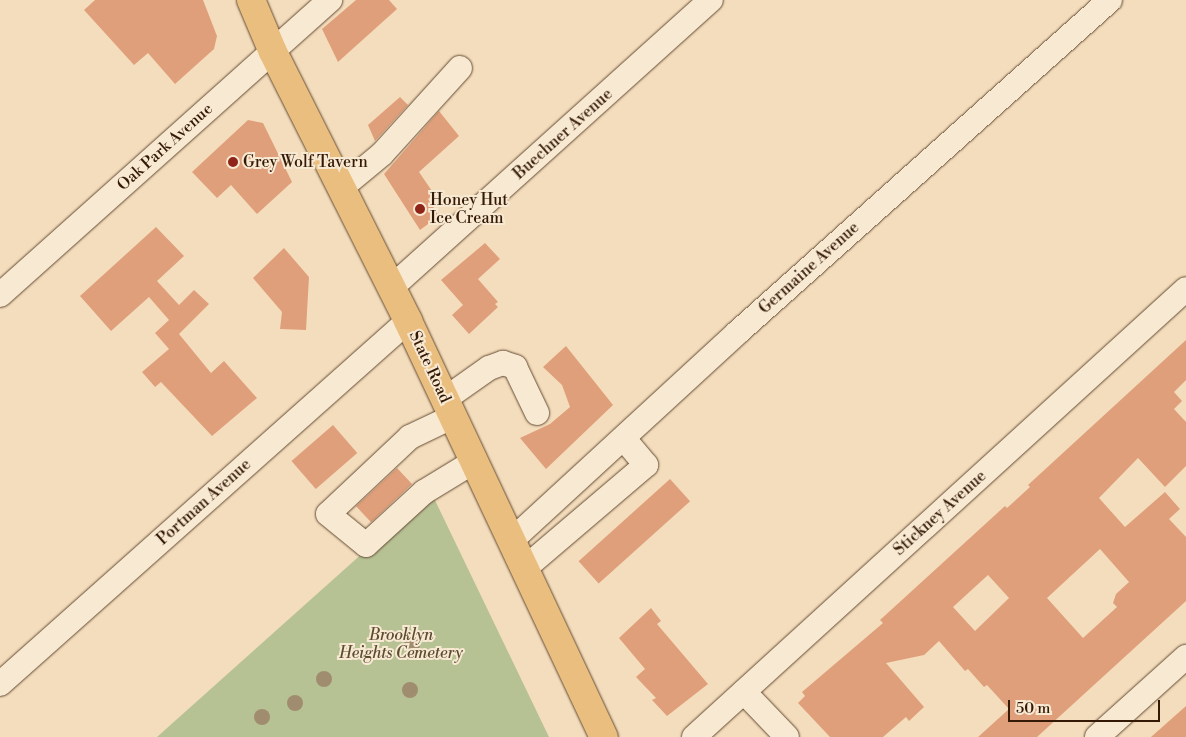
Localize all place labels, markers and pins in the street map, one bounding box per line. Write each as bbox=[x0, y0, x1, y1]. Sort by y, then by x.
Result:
place label: Grey Wolf Tavern bbox=[243, 152, 368, 172]
marker: Grey Wolf Tavern bbox=[227, 156, 239, 168]
place label: Honey Hut Ice Cream bbox=[430, 190, 508, 228]
marker: Honey Hut Ice Cream bbox=[414, 203, 426, 215]

